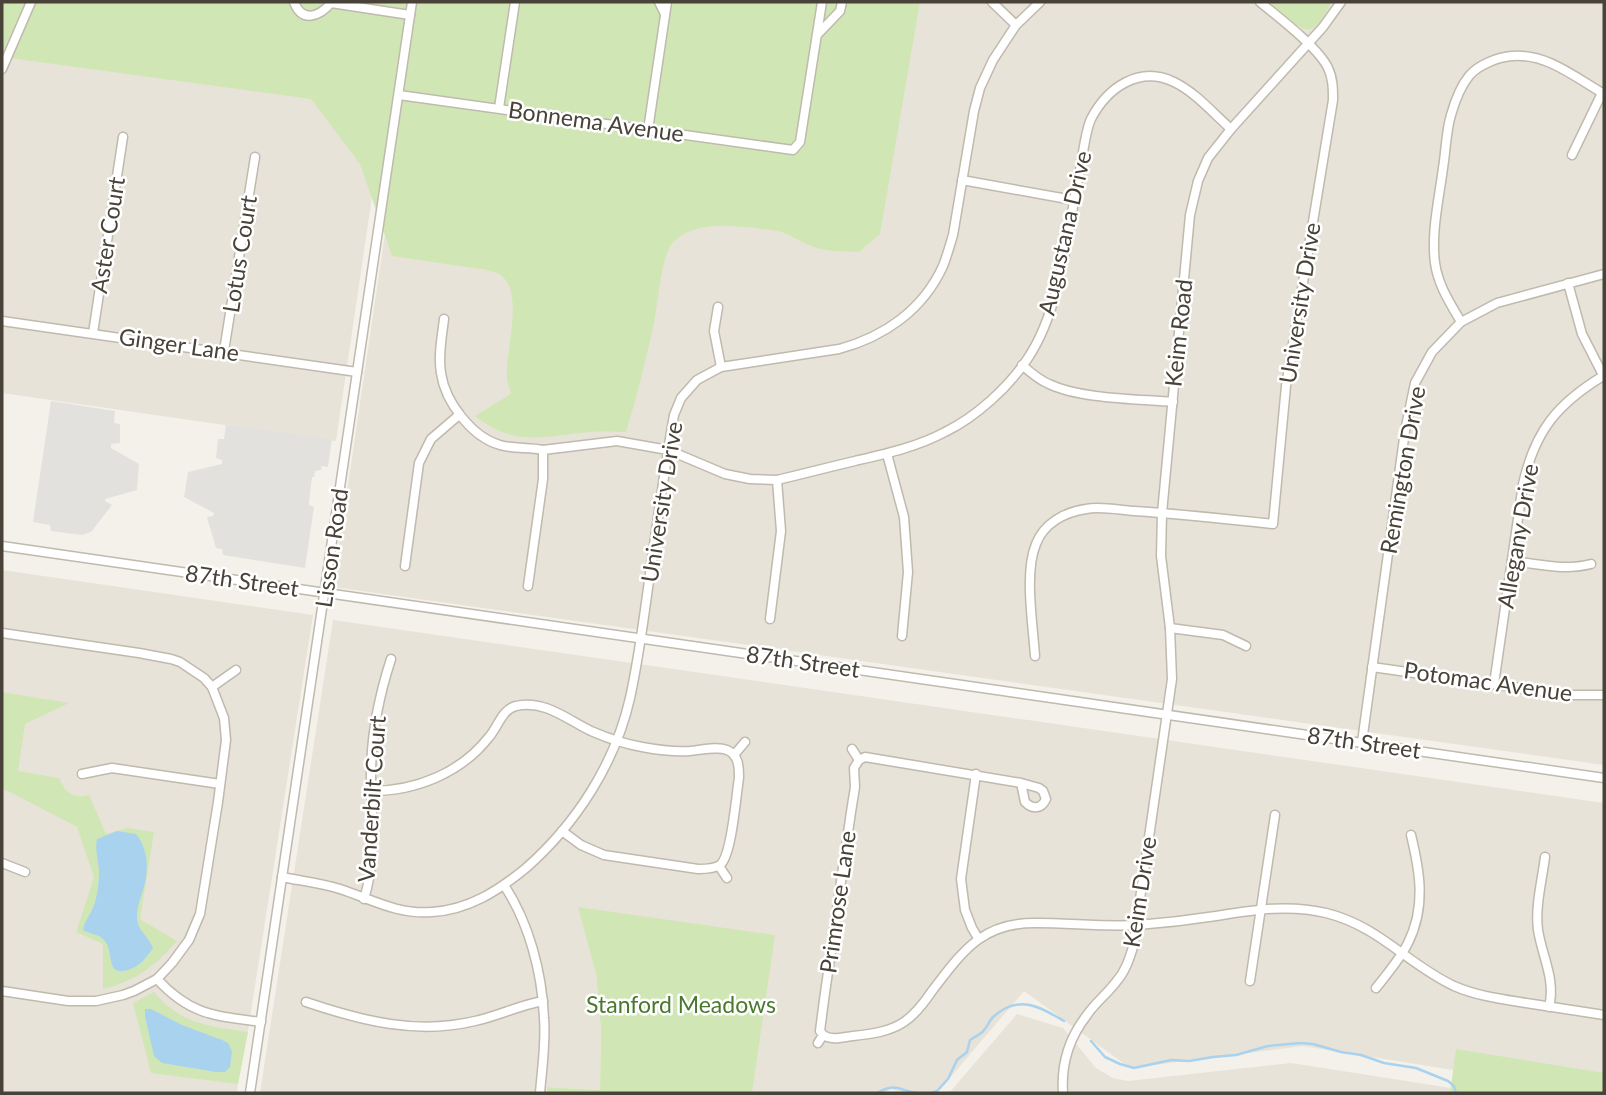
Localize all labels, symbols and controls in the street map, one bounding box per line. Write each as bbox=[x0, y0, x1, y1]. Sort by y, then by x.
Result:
street label: Bonnema Avenue bbox=[506, 95, 686, 147]
street label: Augustana Drive bbox=[1032, 148, 1097, 318]
street label: Aster Court bbox=[84, 174, 130, 295]
street label: Lotus Court bbox=[216, 192, 262, 314]
street label: University Drive bbox=[1272, 220, 1326, 385]
street label: Keim Road bbox=[1158, 278, 1198, 388]
street label: Ginger Lane bbox=[117, 322, 241, 366]
street label: Remington Drive bbox=[1373, 384, 1431, 556]
street label: University Drive bbox=[634, 419, 688, 584]
street label: Allegany Drive bbox=[1491, 461, 1544, 610]
street label: Lisson Road bbox=[309, 486, 353, 609]
street label: 87th Street bbox=[184, 558, 301, 602]
street label: 87th Street bbox=[745, 639, 862, 683]
street label: Potomac Avenue bbox=[1402, 655, 1574, 707]
street label: Vanderbilt Court bbox=[351, 714, 391, 883]
street label: 87th Street bbox=[1306, 720, 1423, 764]
street label: Primrose Lane bbox=[813, 829, 861, 975]
street label: Keim Drive bbox=[1116, 835, 1162, 949]
park label: Stanford Meadows bbox=[586, 990, 776, 1018]

